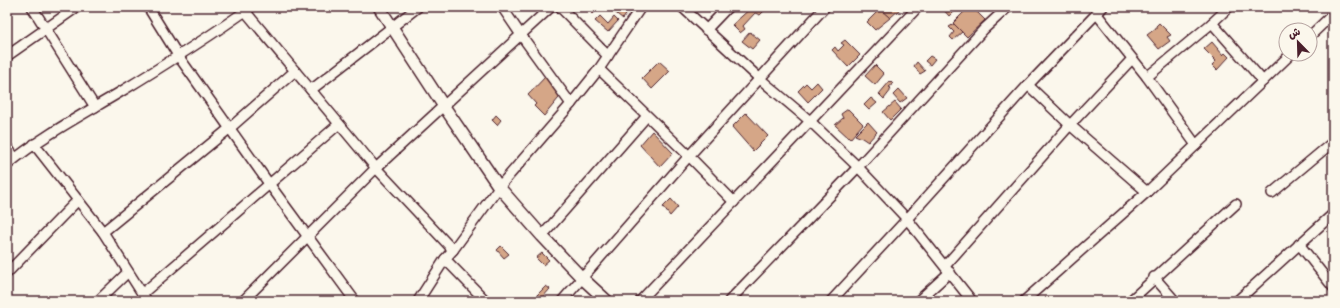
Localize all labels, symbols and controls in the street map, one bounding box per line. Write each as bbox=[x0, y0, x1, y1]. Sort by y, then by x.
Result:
north arrow bbox=[1278, 22, 1318, 62]
text: ش bbox=[1286, 25, 1302, 42]

